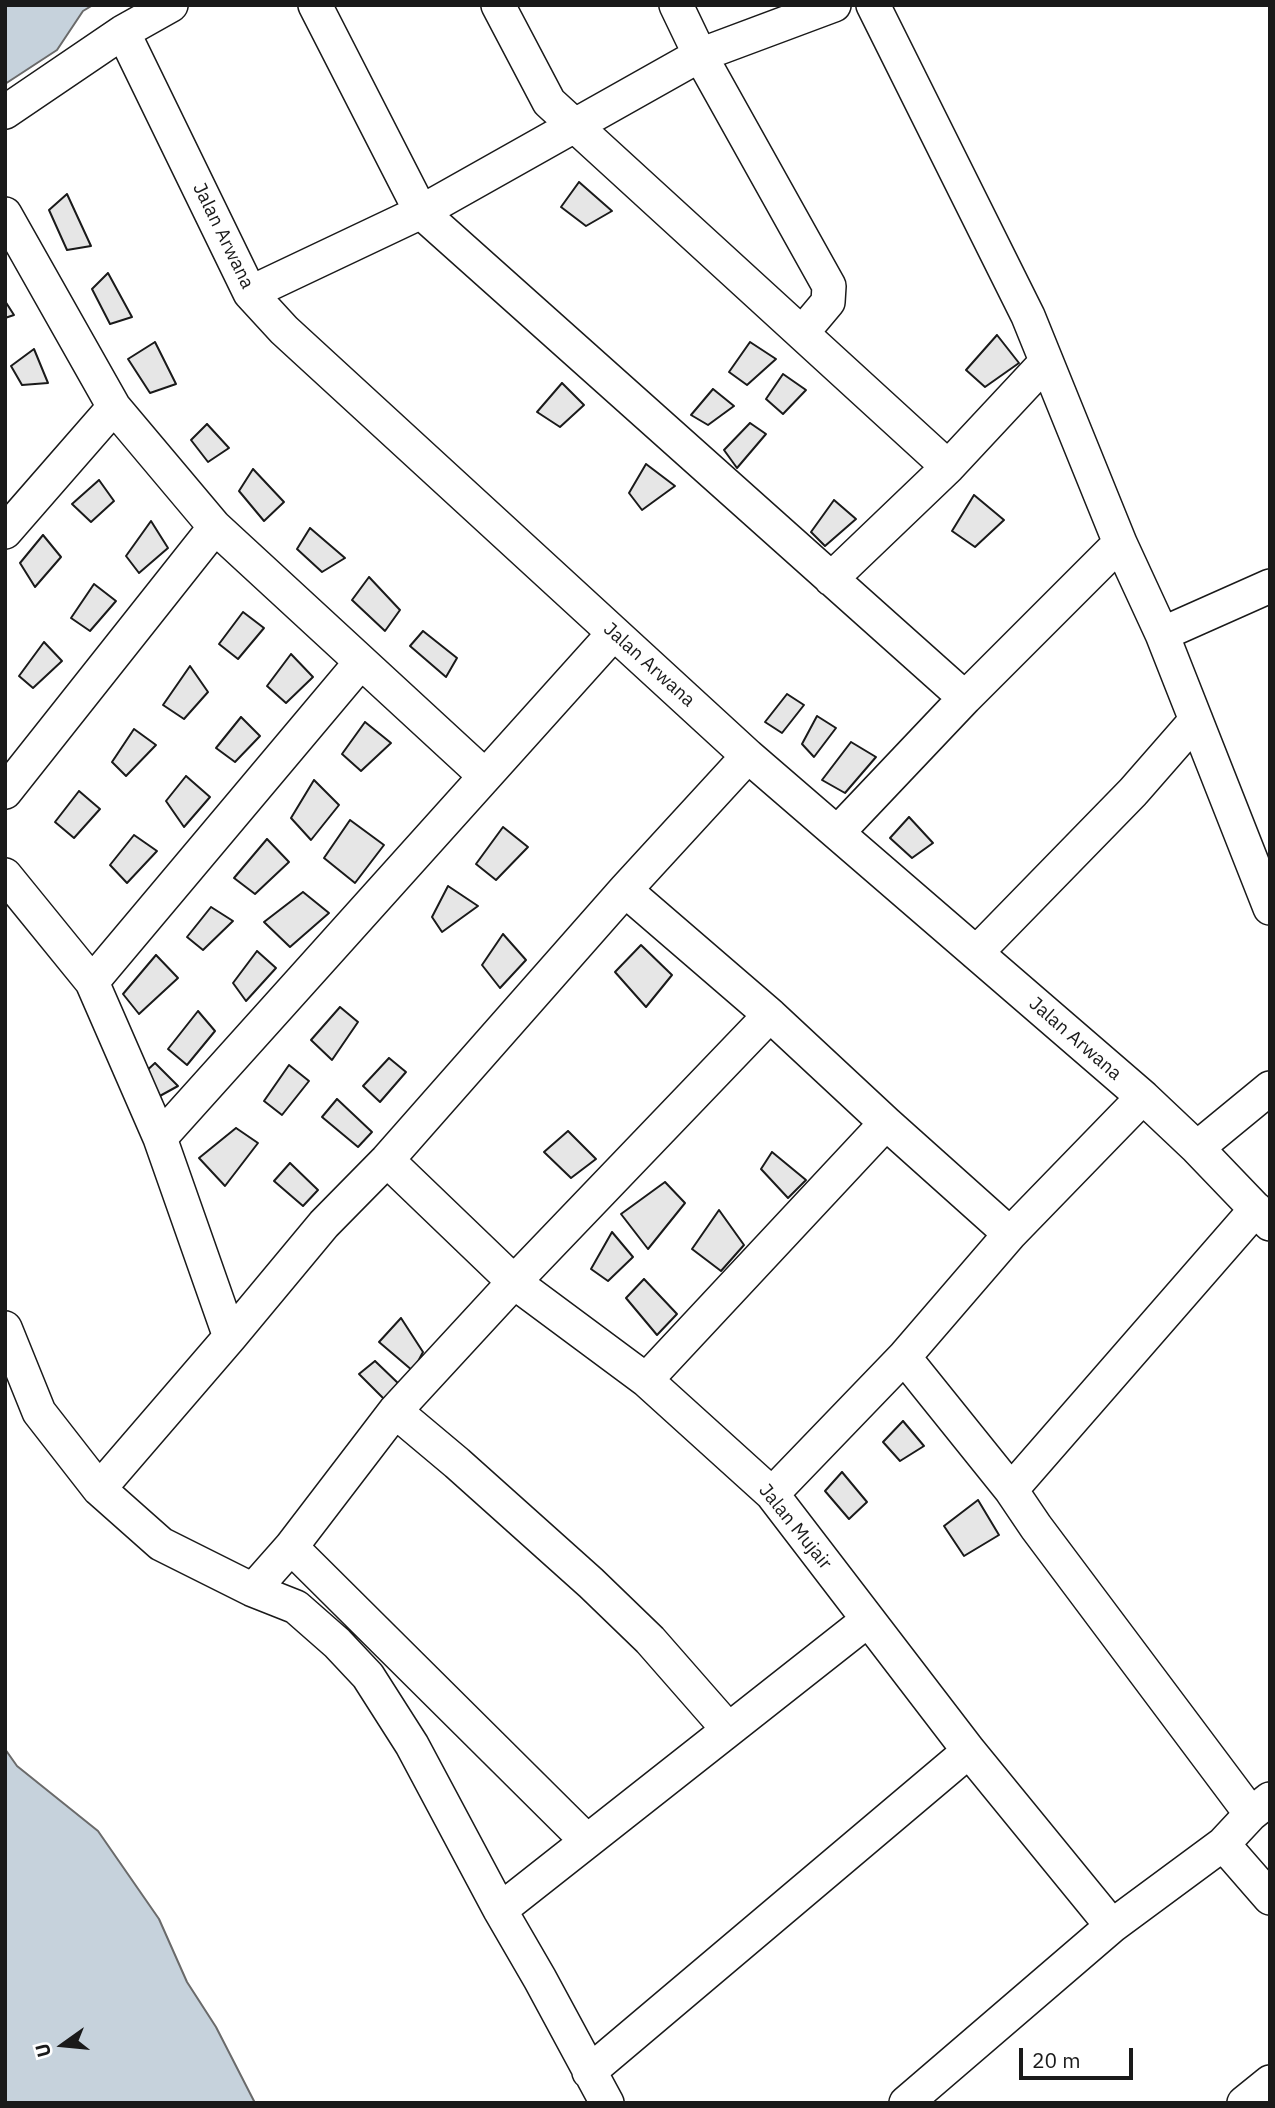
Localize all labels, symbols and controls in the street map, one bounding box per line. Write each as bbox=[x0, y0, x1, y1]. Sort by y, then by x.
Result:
street label: Jalan Arwana bbox=[188, 179, 258, 293]
street label: Jalan Arwana bbox=[599, 618, 699, 712]
street label: Jalan Arwana bbox=[1024, 993, 1126, 1085]
street label: Jalan Mujair bbox=[754, 1480, 836, 1574]
north arrow bbox=[28, 2010, 98, 2080]
scale bar bbox=[1023, 2035, 1137, 2078]
text: U bbox=[29, 2041, 56, 2060]
text: 20 m bbox=[1032, 2046, 1081, 2074]

